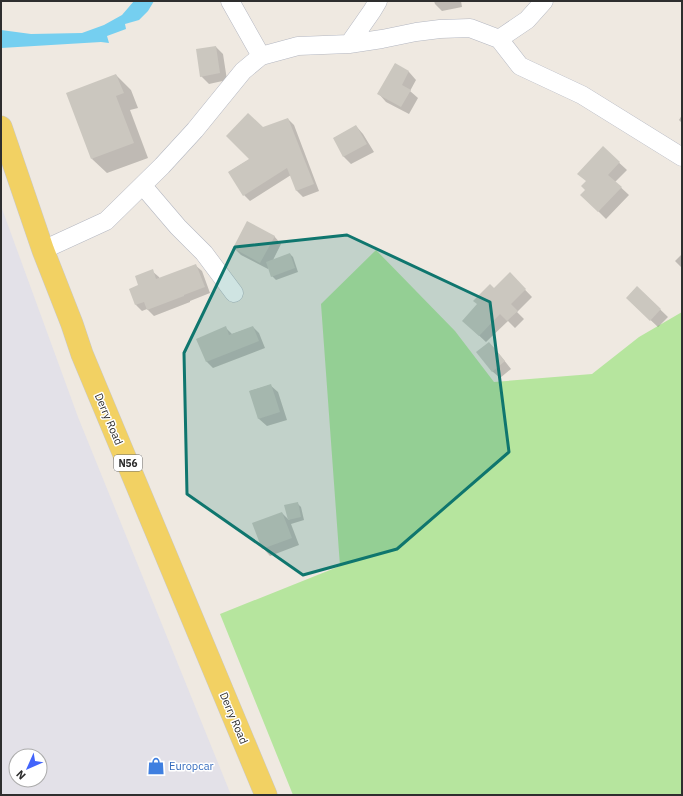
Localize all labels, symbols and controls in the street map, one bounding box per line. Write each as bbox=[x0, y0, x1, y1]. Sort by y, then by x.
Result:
street label: Derry Road bbox=[92, 391, 126, 447]
road number: N56 bbox=[114, 455, 142, 471]
street label: Derry Road bbox=[217, 690, 251, 746]
north arrow bbox=[8, 748, 48, 788]
shop icon: Europcar bbox=[146, 756, 166, 776]
place label: Europcar bbox=[169, 759, 214, 773]
text: N bbox=[13, 767, 29, 783]

